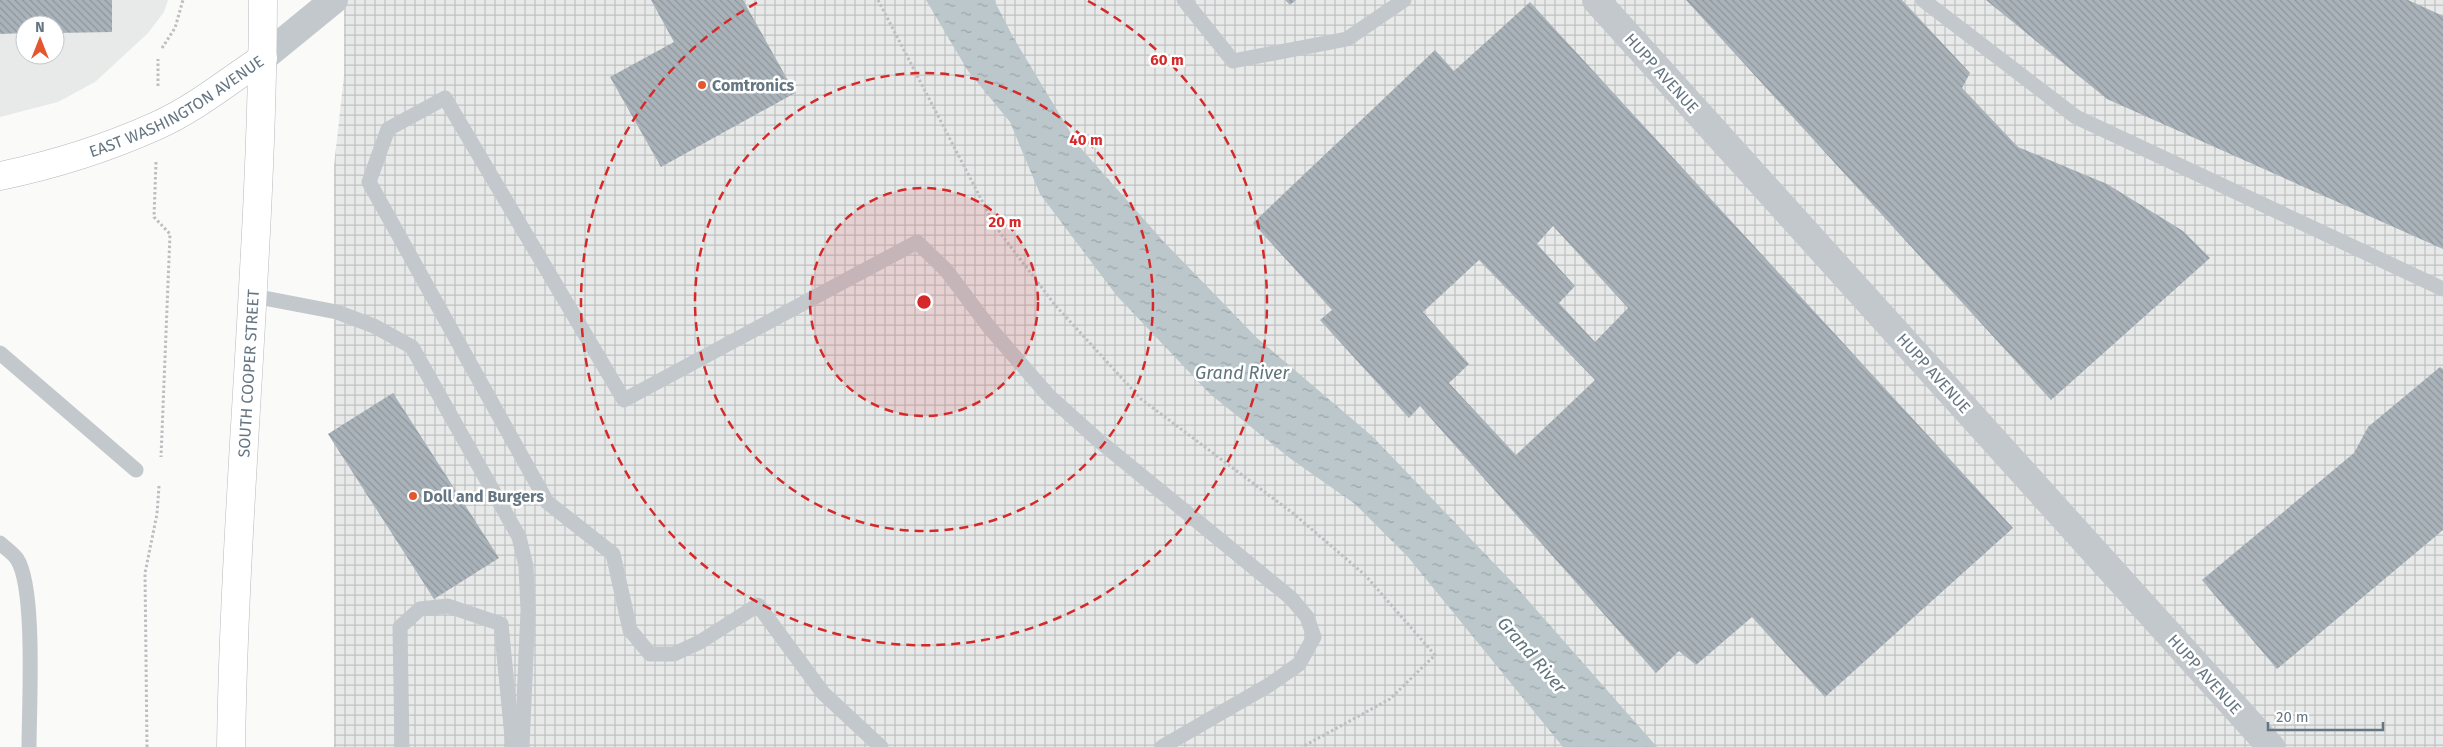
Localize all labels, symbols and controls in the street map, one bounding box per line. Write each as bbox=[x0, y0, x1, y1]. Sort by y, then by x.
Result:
north arrow bbox=[15, 15, 65, 65]
text: N bbox=[35, 19, 45, 36]
street label: HUPP AVENUE bbox=[1621, 30, 1702, 117]
text: 60 m bbox=[1150, 51, 1184, 69]
street label: EAST WASHINGTON AVENUE bbox=[87, 52, 267, 161]
place label: Comtronics bbox=[712, 76, 795, 95]
marker: Comtronics bbox=[696, 79, 708, 91]
text: 40 m bbox=[1069, 131, 1103, 149]
text: 20 m bbox=[989, 213, 1021, 231]
street label: SOUTH COOPER STREET bbox=[234, 288, 263, 458]
centre of rings bbox=[915, 293, 933, 311]
street label: HUPP AVENUE bbox=[1893, 330, 1974, 417]
water label: Grand River bbox=[1195, 362, 1290, 384]
place label: Doll and Burgers bbox=[423, 487, 544, 506]
marker: Doll and Burgers bbox=[407, 490, 419, 502]
water label: Grand River bbox=[1493, 612, 1572, 699]
street label: HUPP AVENUE bbox=[2164, 631, 2245, 718]
scale bar bbox=[2268, 700, 2383, 732]
text: 20 m bbox=[2276, 708, 2309, 726]

